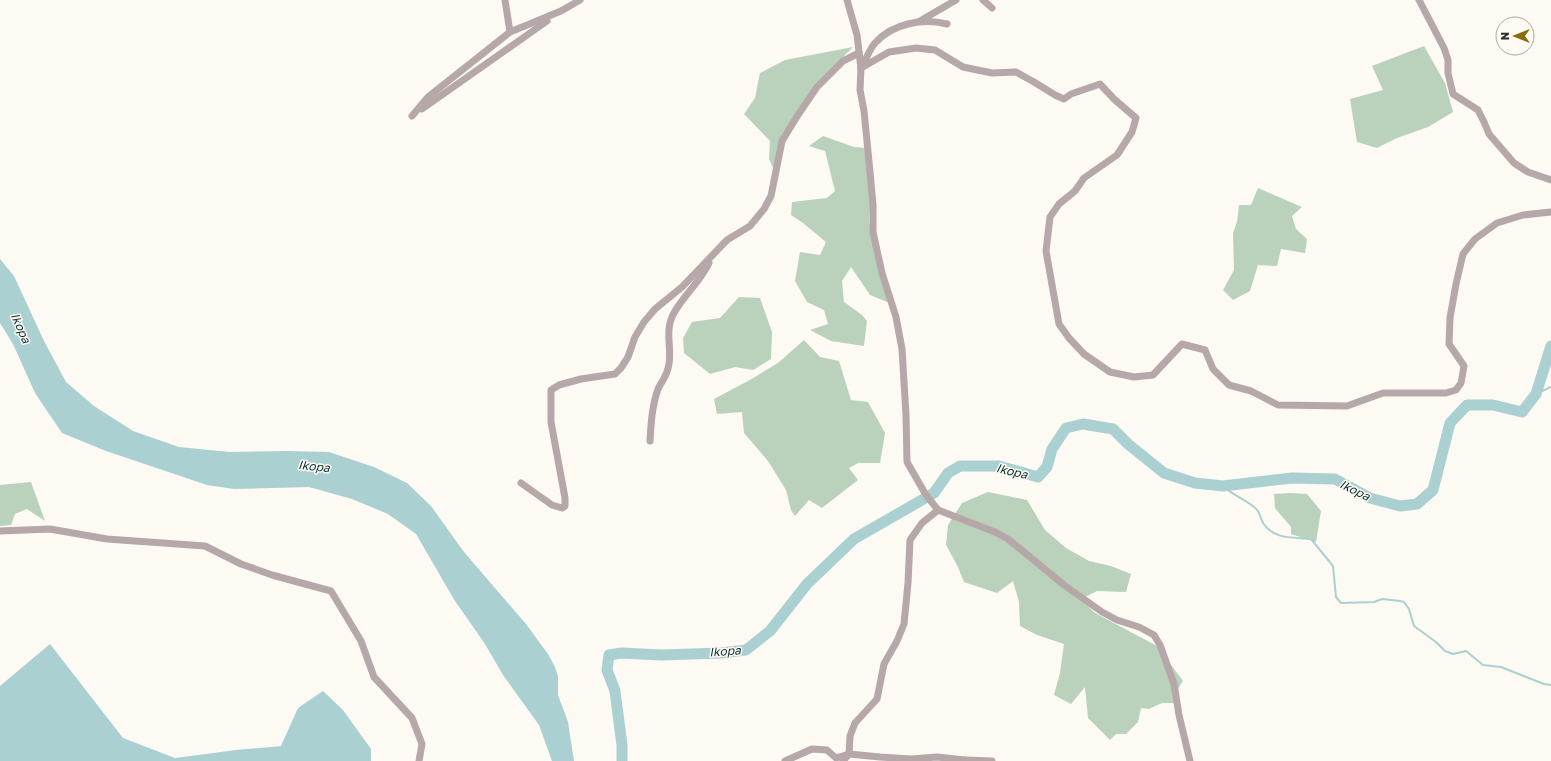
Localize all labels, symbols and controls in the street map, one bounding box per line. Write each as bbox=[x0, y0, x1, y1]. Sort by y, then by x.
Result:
north arrow bbox=[1495, 16, 1535, 56]
text: N bbox=[1498, 32, 1511, 40]
water label: Ikopa bbox=[8, 310, 35, 347]
water label: Ikopa bbox=[297, 457, 332, 475]
water label: Ikopa bbox=[995, 460, 1030, 482]
water label: Ikopa bbox=[1337, 476, 1374, 504]
water label: Ikopa bbox=[709, 642, 743, 660]

